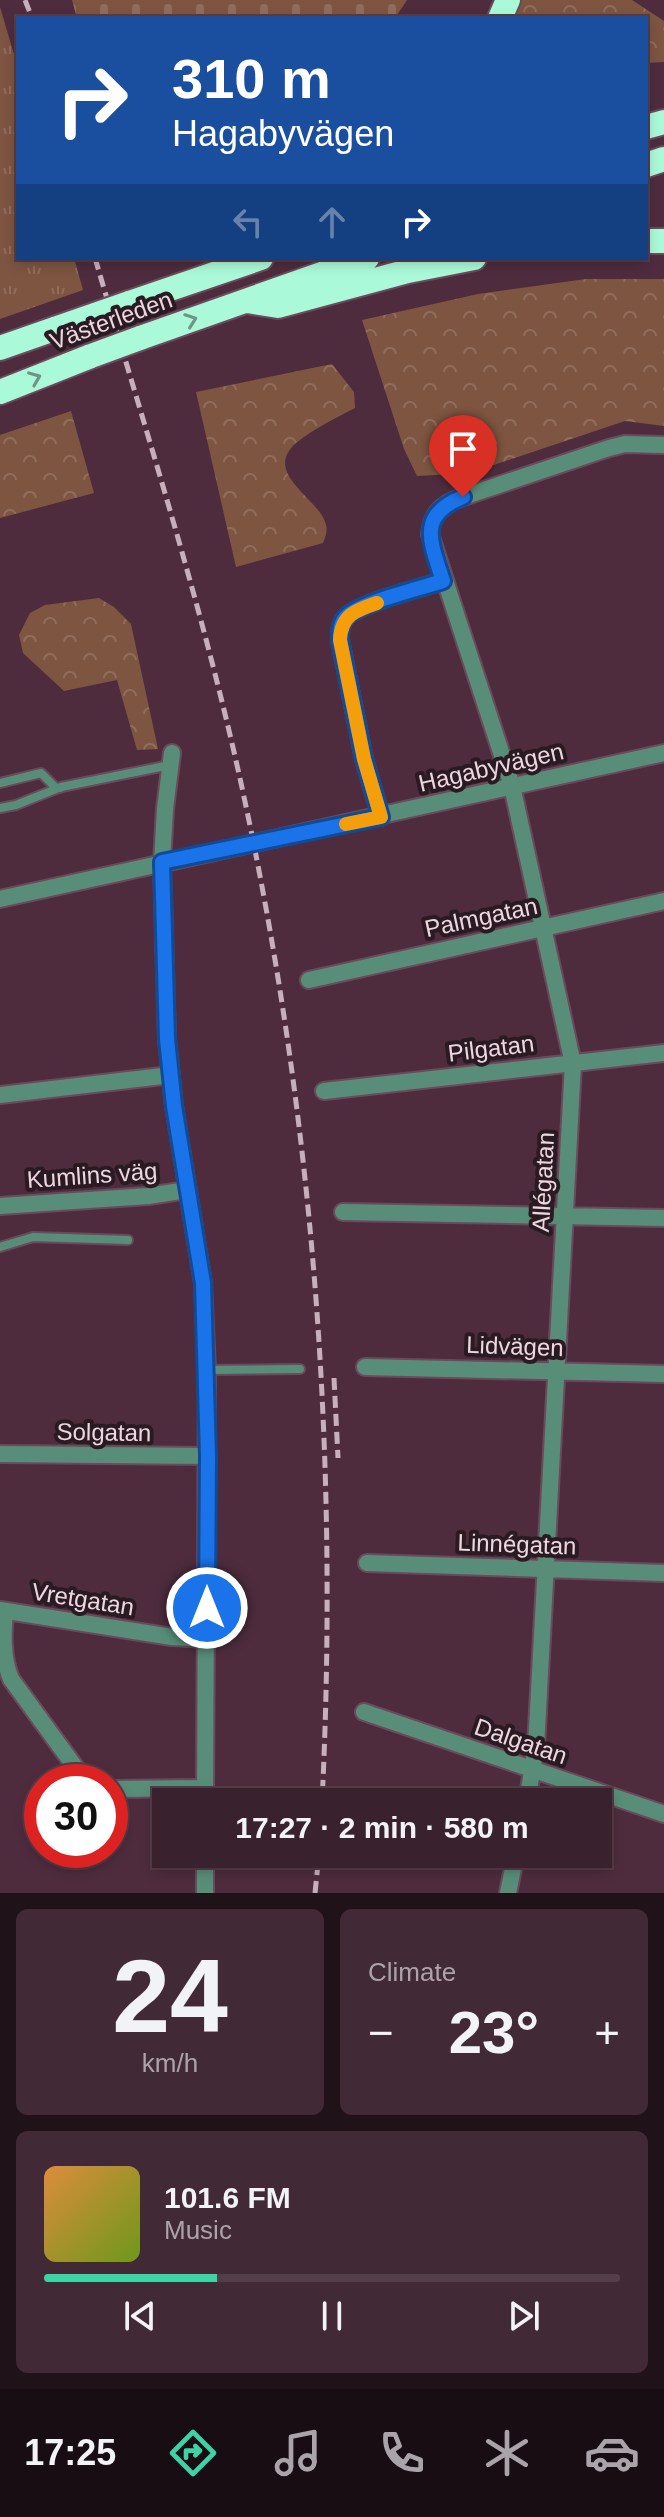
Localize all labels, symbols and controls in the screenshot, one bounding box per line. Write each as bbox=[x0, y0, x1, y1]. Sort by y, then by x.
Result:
text: 310 m bbox=[172, 47, 331, 110]
icon: right bbox=[40, 48, 144, 152]
text: Hagabyvägen bbox=[172, 113, 394, 154]
icon: left bbox=[226, 200, 270, 244]
icon: ahead bbox=[310, 200, 354, 244]
icon: right bbox=[394, 200, 438, 244]
street label: Västerleden bbox=[46, 285, 176, 355]
one-way arrow bbox=[183, 313, 197, 329]
one-way arrow bbox=[27, 372, 41, 388]
pin bbox=[429, 415, 497, 497]
icon: arrive bbox=[441, 427, 485, 471]
street label: Hagabyvägen bbox=[416, 737, 566, 797]
street label: Palmgatan bbox=[422, 892, 540, 942]
street label: Pilgatan bbox=[446, 1029, 536, 1067]
street label: Allégatan bbox=[527, 1131, 559, 1233]
street label: Kumlins väg bbox=[26, 1157, 158, 1193]
street label: Lidvägen bbox=[466, 1331, 564, 1361]
street label: Solgatan bbox=[56, 1418, 152, 1446]
street label: Linnégatan bbox=[457, 1528, 577, 1560]
position arrow bbox=[165, 1566, 249, 1650]
street label: Vretgatan bbox=[30, 1578, 136, 1620]
street label: Dalgatan bbox=[471, 1713, 571, 1769]
speed limit sign: 30 bbox=[24, 1764, 128, 1868]
text: 17:27 · 2 min · 580 m bbox=[235, 1811, 529, 1844]
text: 24 bbox=[112, 1938, 228, 2054]
text: Climate bbox=[368, 1957, 456, 1987]
text: 23° bbox=[449, 1999, 539, 2066]
text: − bbox=[368, 2008, 394, 2057]
text: + bbox=[594, 2008, 620, 2057]
text: km/h bbox=[142, 2048, 198, 2078]
text: 101.6 FM bbox=[164, 2181, 291, 2214]
text: Music bbox=[164, 2215, 232, 2245]
icon: previous bbox=[118, 2294, 162, 2338]
icon: pause bbox=[310, 2294, 354, 2338]
icon: next bbox=[502, 2294, 546, 2338]
icon: directions bbox=[165, 2425, 221, 2481]
icon: music bbox=[270, 2425, 326, 2481]
icon: phone bbox=[374, 2425, 430, 2481]
icon: climate bbox=[479, 2425, 535, 2481]
icon: car bbox=[584, 2425, 640, 2481]
text: 17:25 bbox=[24, 2432, 116, 2473]

